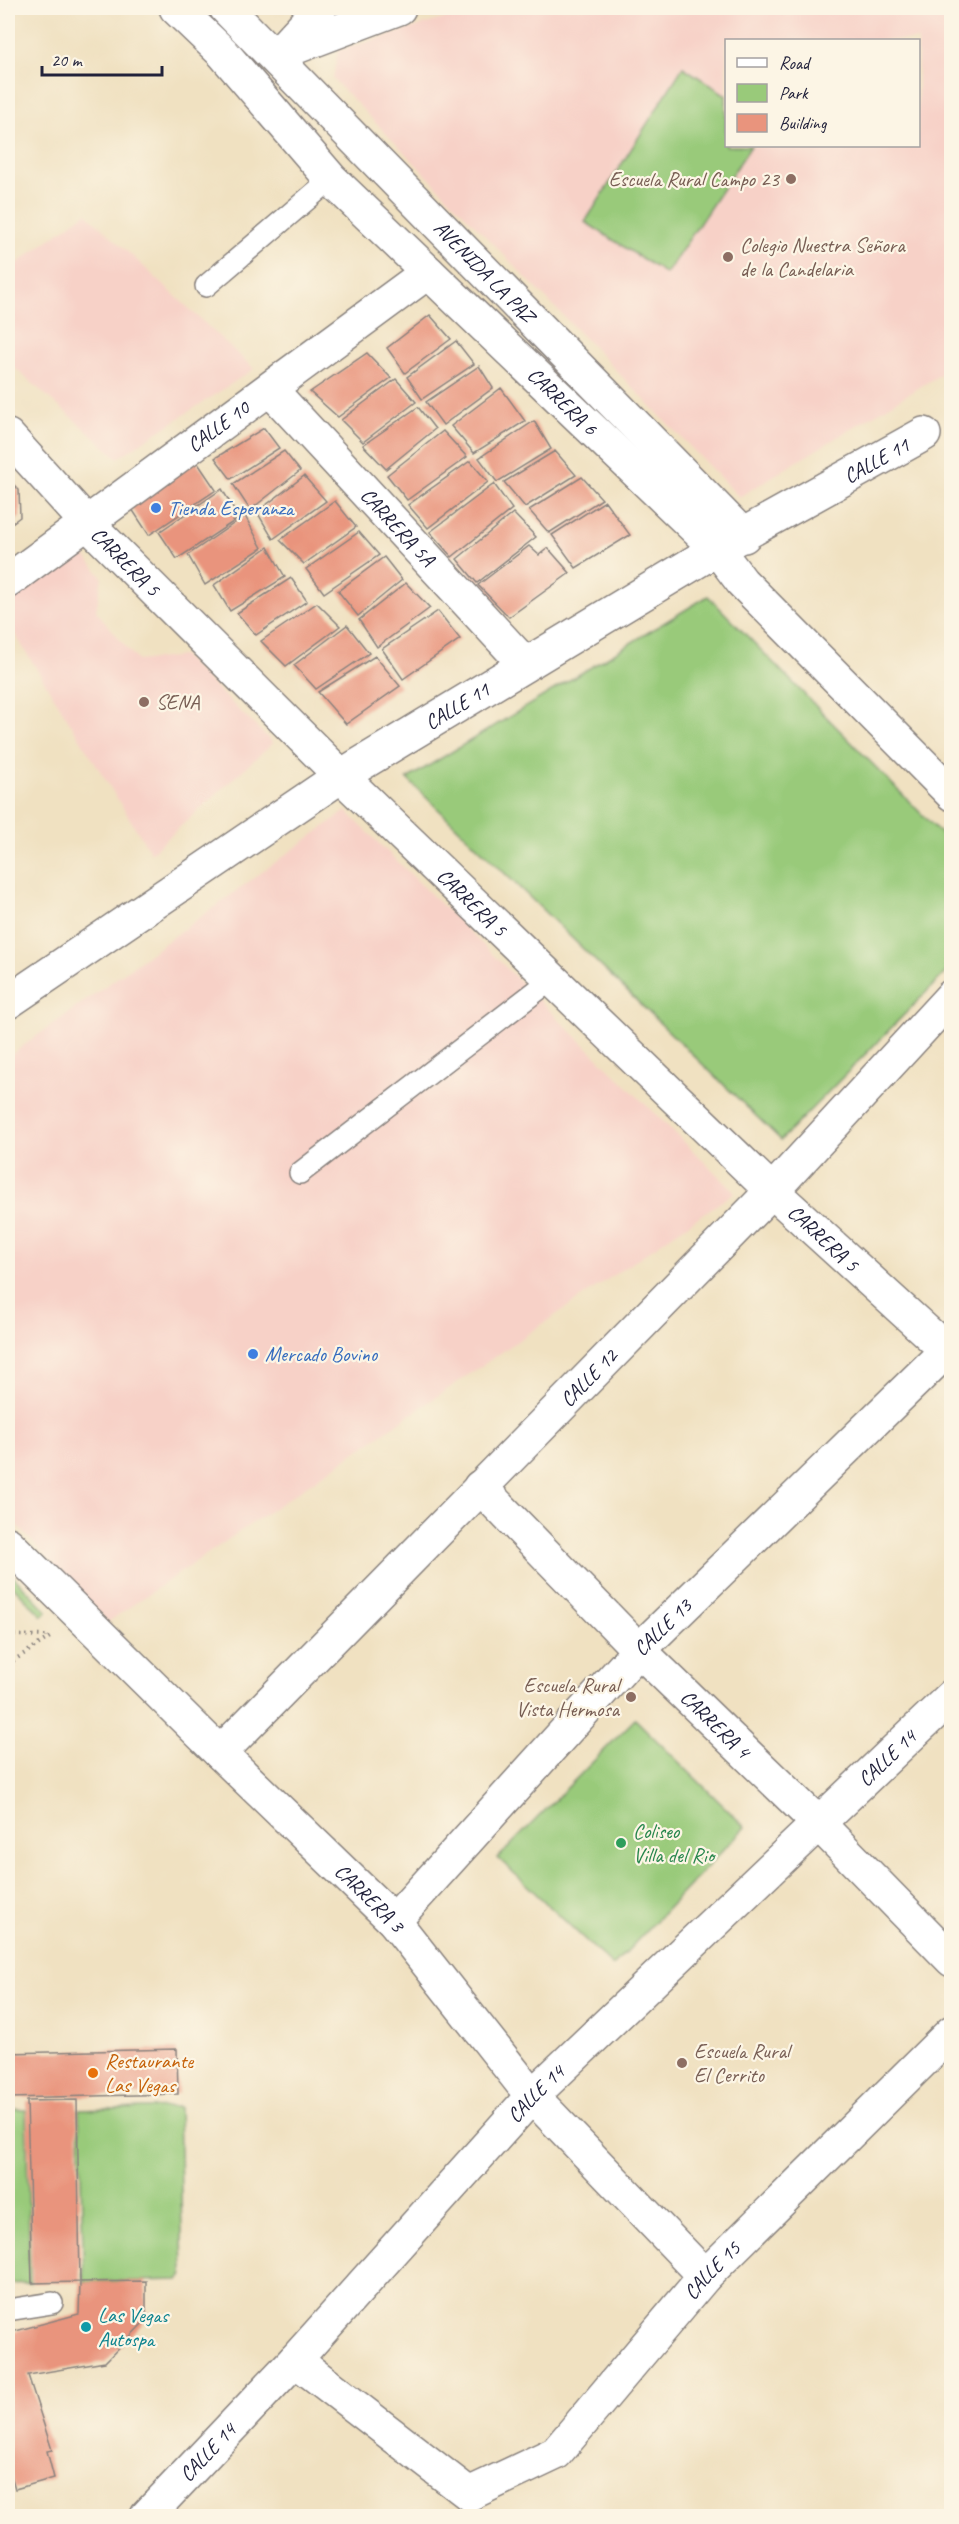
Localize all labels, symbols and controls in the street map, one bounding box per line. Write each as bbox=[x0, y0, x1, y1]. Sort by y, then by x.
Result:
scale bar bbox=[42, 39, 162, 77]
legend bbox=[725, 39, 920, 147]
text: 20 m bbox=[51, 49, 84, 71]
text: Road bbox=[779, 52, 812, 74]
text: Park bbox=[779, 82, 809, 104]
text: Building bbox=[779, 112, 828, 134]
place label: Escuela Rural Campo 23 bbox=[609, 166, 781, 192]
marker: Escuela Rural Campo 23 bbox=[784, 172, 798, 186]
street label: AVENIDA LA PAZ bbox=[428, 215, 543, 330]
place label: Colegio Nuestra Señora de la Candelaria bbox=[740, 232, 906, 282]
marker: Colegio Nuestra Señora de la Candelaria bbox=[721, 250, 735, 264]
street label: CARRERA 6 bbox=[522, 361, 604, 441]
street label: CALLE 10 bbox=[182, 394, 256, 458]
street label: CALLE 11 bbox=[839, 431, 915, 489]
street label: CARRERA 5A bbox=[355, 482, 442, 573]
place label: Tienda Esperanza bbox=[168, 495, 296, 521]
marker: Tienda Esperanza bbox=[149, 501, 163, 515]
street label: CARRERA 5 bbox=[85, 521, 167, 603]
street label: CALLE 11 bbox=[420, 676, 495, 735]
place label: SENA bbox=[156, 689, 200, 715]
marker: SENA bbox=[137, 695, 151, 709]
street label: CARRERA 5 bbox=[432, 863, 514, 943]
street label: CARRERA 5 bbox=[782, 1199, 866, 1278]
place label: Mercado Bovino bbox=[265, 1341, 379, 1367]
street label: CALLE 12 bbox=[554, 1342, 624, 1412]
marker: Mercado Bovino bbox=[246, 1347, 260, 1361]
street label: CALLE 13 bbox=[628, 1592, 698, 1661]
place label: Escuela Rural Vista Hermosa bbox=[516, 1672, 622, 1722]
street label: CARRERA 4 bbox=[675, 1684, 758, 1765]
marker: Escuela Rural Vista Hermosa bbox=[624, 1690, 638, 1704]
street label: CALLE 14 bbox=[852, 1722, 923, 1792]
place label: Coliseo Villa del Rio bbox=[633, 1818, 717, 1868]
marker: Coliseo Villa del Rio bbox=[614, 1836, 628, 1850]
street label: CARRERA 3 bbox=[329, 1858, 411, 1938]
place label: Escuela Rural El Cerrito bbox=[694, 2038, 793, 2088]
place label: Restaurante Las Vegas bbox=[105, 2048, 194, 2098]
marker: Escuela Rural El Cerrito bbox=[675, 2056, 689, 2070]
street label: CALLE 14 bbox=[501, 2057, 572, 2128]
marker: Restaurante Las Vegas bbox=[86, 2066, 100, 2080]
street label: CALLE 15 bbox=[678, 2235, 747, 2305]
place label: Las Vegas Autospa bbox=[98, 2302, 170, 2352]
marker: Las Vegas Autospa bbox=[79, 2320, 93, 2334]
street label: CALLE 14 bbox=[174, 2416, 243, 2487]

